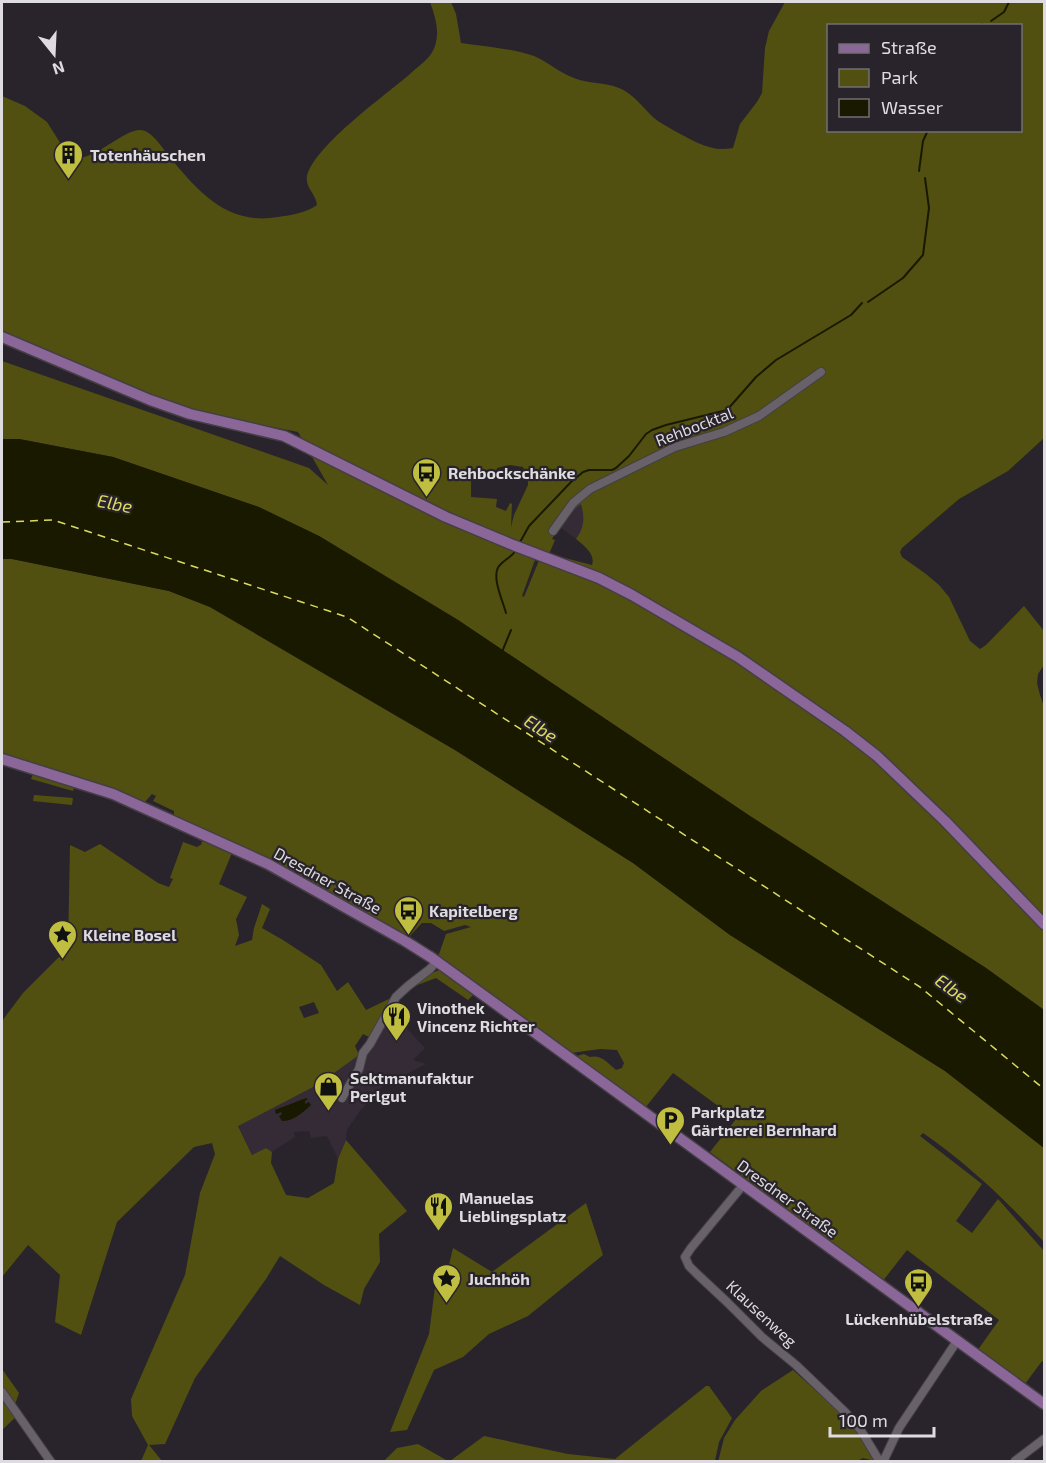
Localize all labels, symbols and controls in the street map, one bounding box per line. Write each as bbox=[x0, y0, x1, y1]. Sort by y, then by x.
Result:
north arrow bbox=[24, 24, 84, 84]
legend bbox=[827, 24, 1022, 132]
text: Straße bbox=[881, 36, 937, 58]
text: N bbox=[50, 58, 67, 80]
text: Park bbox=[881, 66, 918, 88]
text: Wasser bbox=[881, 96, 943, 118]
building icon: Totenhäuschen bbox=[53, 138, 85, 180]
place label: Totenhäuschen bbox=[90, 145, 206, 164]
street label: Rehbocktal bbox=[653, 402, 736, 449]
bus stop icon: Rehbockschänke bbox=[411, 456, 443, 498]
place label: Rehbockschänke bbox=[448, 463, 576, 482]
water label: Elbe bbox=[96, 489, 135, 517]
water label: Elbe bbox=[520, 709, 562, 747]
street label: Dresdner Straße bbox=[271, 843, 385, 917]
bus stop icon: Kapitelberg bbox=[392, 894, 424, 936]
place label: Kapitelberg bbox=[429, 901, 518, 920]
place icon: Kleine Bosel bbox=[46, 918, 78, 960]
place label: Kleine Bosel bbox=[83, 925, 177, 944]
water label: Elbe bbox=[931, 969, 973, 1007]
place label: Vinothek Vincenz Richter bbox=[417, 998, 535, 1035]
restaurant icon: Vinothek Vincenz Richter bbox=[380, 1000, 412, 1042]
place label: Sektmanufaktur Perlgut bbox=[350, 1068, 474, 1105]
shop icon: Sektmanufaktur Perlgut bbox=[313, 1070, 345, 1112]
place label: Parkplatz Gärtnerei Bernhard bbox=[691, 1102, 837, 1139]
parking icon: Parkplatz Gärtnerei Bernhard bbox=[654, 1104, 686, 1146]
street label: Dresdner Straße bbox=[734, 1155, 842, 1241]
place label: Manuelas Lieblingsplatz bbox=[459, 1188, 567, 1225]
restaurant icon: Manuelas Lieblingsplatz bbox=[422, 1190, 454, 1232]
place icon: Juchhöh bbox=[431, 1262, 463, 1304]
bus stop icon: Lückenhübelstraße bbox=[903, 1266, 935, 1308]
place label: Juchhöh bbox=[468, 1269, 530, 1288]
street label: Klausenweg bbox=[723, 1276, 801, 1350]
place label: Lückenhübelstraße bbox=[845, 1309, 993, 1328]
scale bar bbox=[830, 1400, 934, 1438]
text: 100 m bbox=[839, 1409, 888, 1431]

